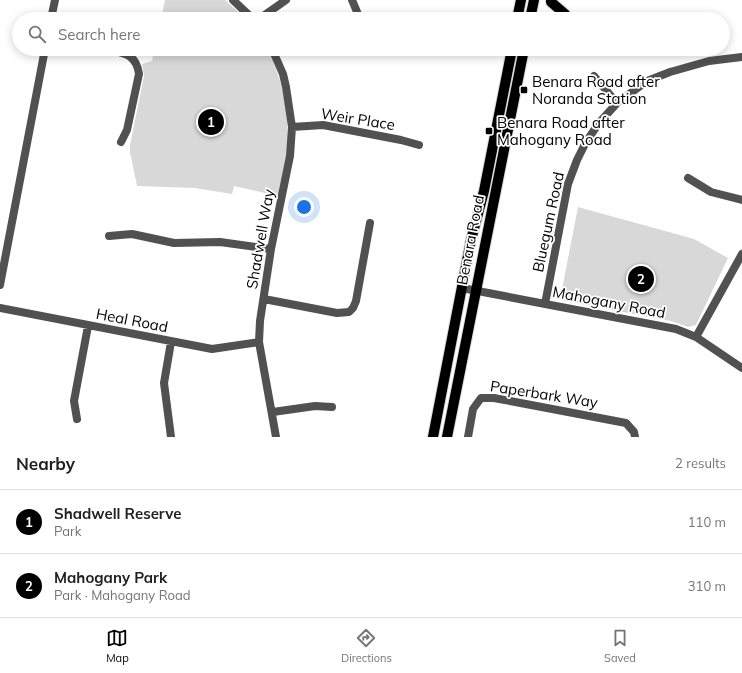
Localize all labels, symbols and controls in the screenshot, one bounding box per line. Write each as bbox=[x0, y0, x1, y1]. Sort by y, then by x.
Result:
search box bbox=[12, 12, 730, 56]
icon: search bbox=[26, 23, 48, 45]
text: Search here bbox=[58, 25, 140, 44]
place label: Benara Road after Noranda Station bbox=[532, 72, 660, 108]
marker: Benara Road after Noranda Station bbox=[519, 85, 529, 95]
street label: Weir Place bbox=[320, 104, 396, 134]
pin: 1 bbox=[198, 107, 224, 137]
place label: Benara Road after Mahogany Road bbox=[497, 113, 625, 149]
marker: Benara Road after Mahogany Road bbox=[484, 126, 494, 136]
street label: Bluegum Road bbox=[528, 170, 568, 274]
street label: Shadwell Way bbox=[242, 188, 278, 290]
street label: Benara Road bbox=[452, 193, 488, 287]
your location bbox=[294, 197, 314, 217]
pin: 2 bbox=[628, 264, 654, 294]
street label: Mahogany Road bbox=[551, 282, 667, 322]
street label: Heal Road bbox=[94, 304, 170, 336]
street label: Paperbark Way bbox=[489, 376, 599, 412]
text: Nearby bbox=[16, 453, 75, 474]
text: 2 results bbox=[675, 455, 726, 471]
text: Shadwell Reserve bbox=[54, 504, 181, 523]
text: 1 bbox=[25, 514, 33, 530]
text: 110 m bbox=[688, 514, 726, 530]
text: Park bbox=[54, 523, 81, 539]
text: Mahogany Park bbox=[54, 568, 167, 587]
text: 2 bbox=[25, 578, 33, 594]
text: 310 m bbox=[688, 578, 726, 594]
text: Park · Mahogany Road bbox=[54, 587, 191, 603]
tab: Map bbox=[106, 627, 129, 665]
tab: Directions bbox=[341, 627, 392, 665]
tab: Saved bbox=[604, 627, 636, 665]

